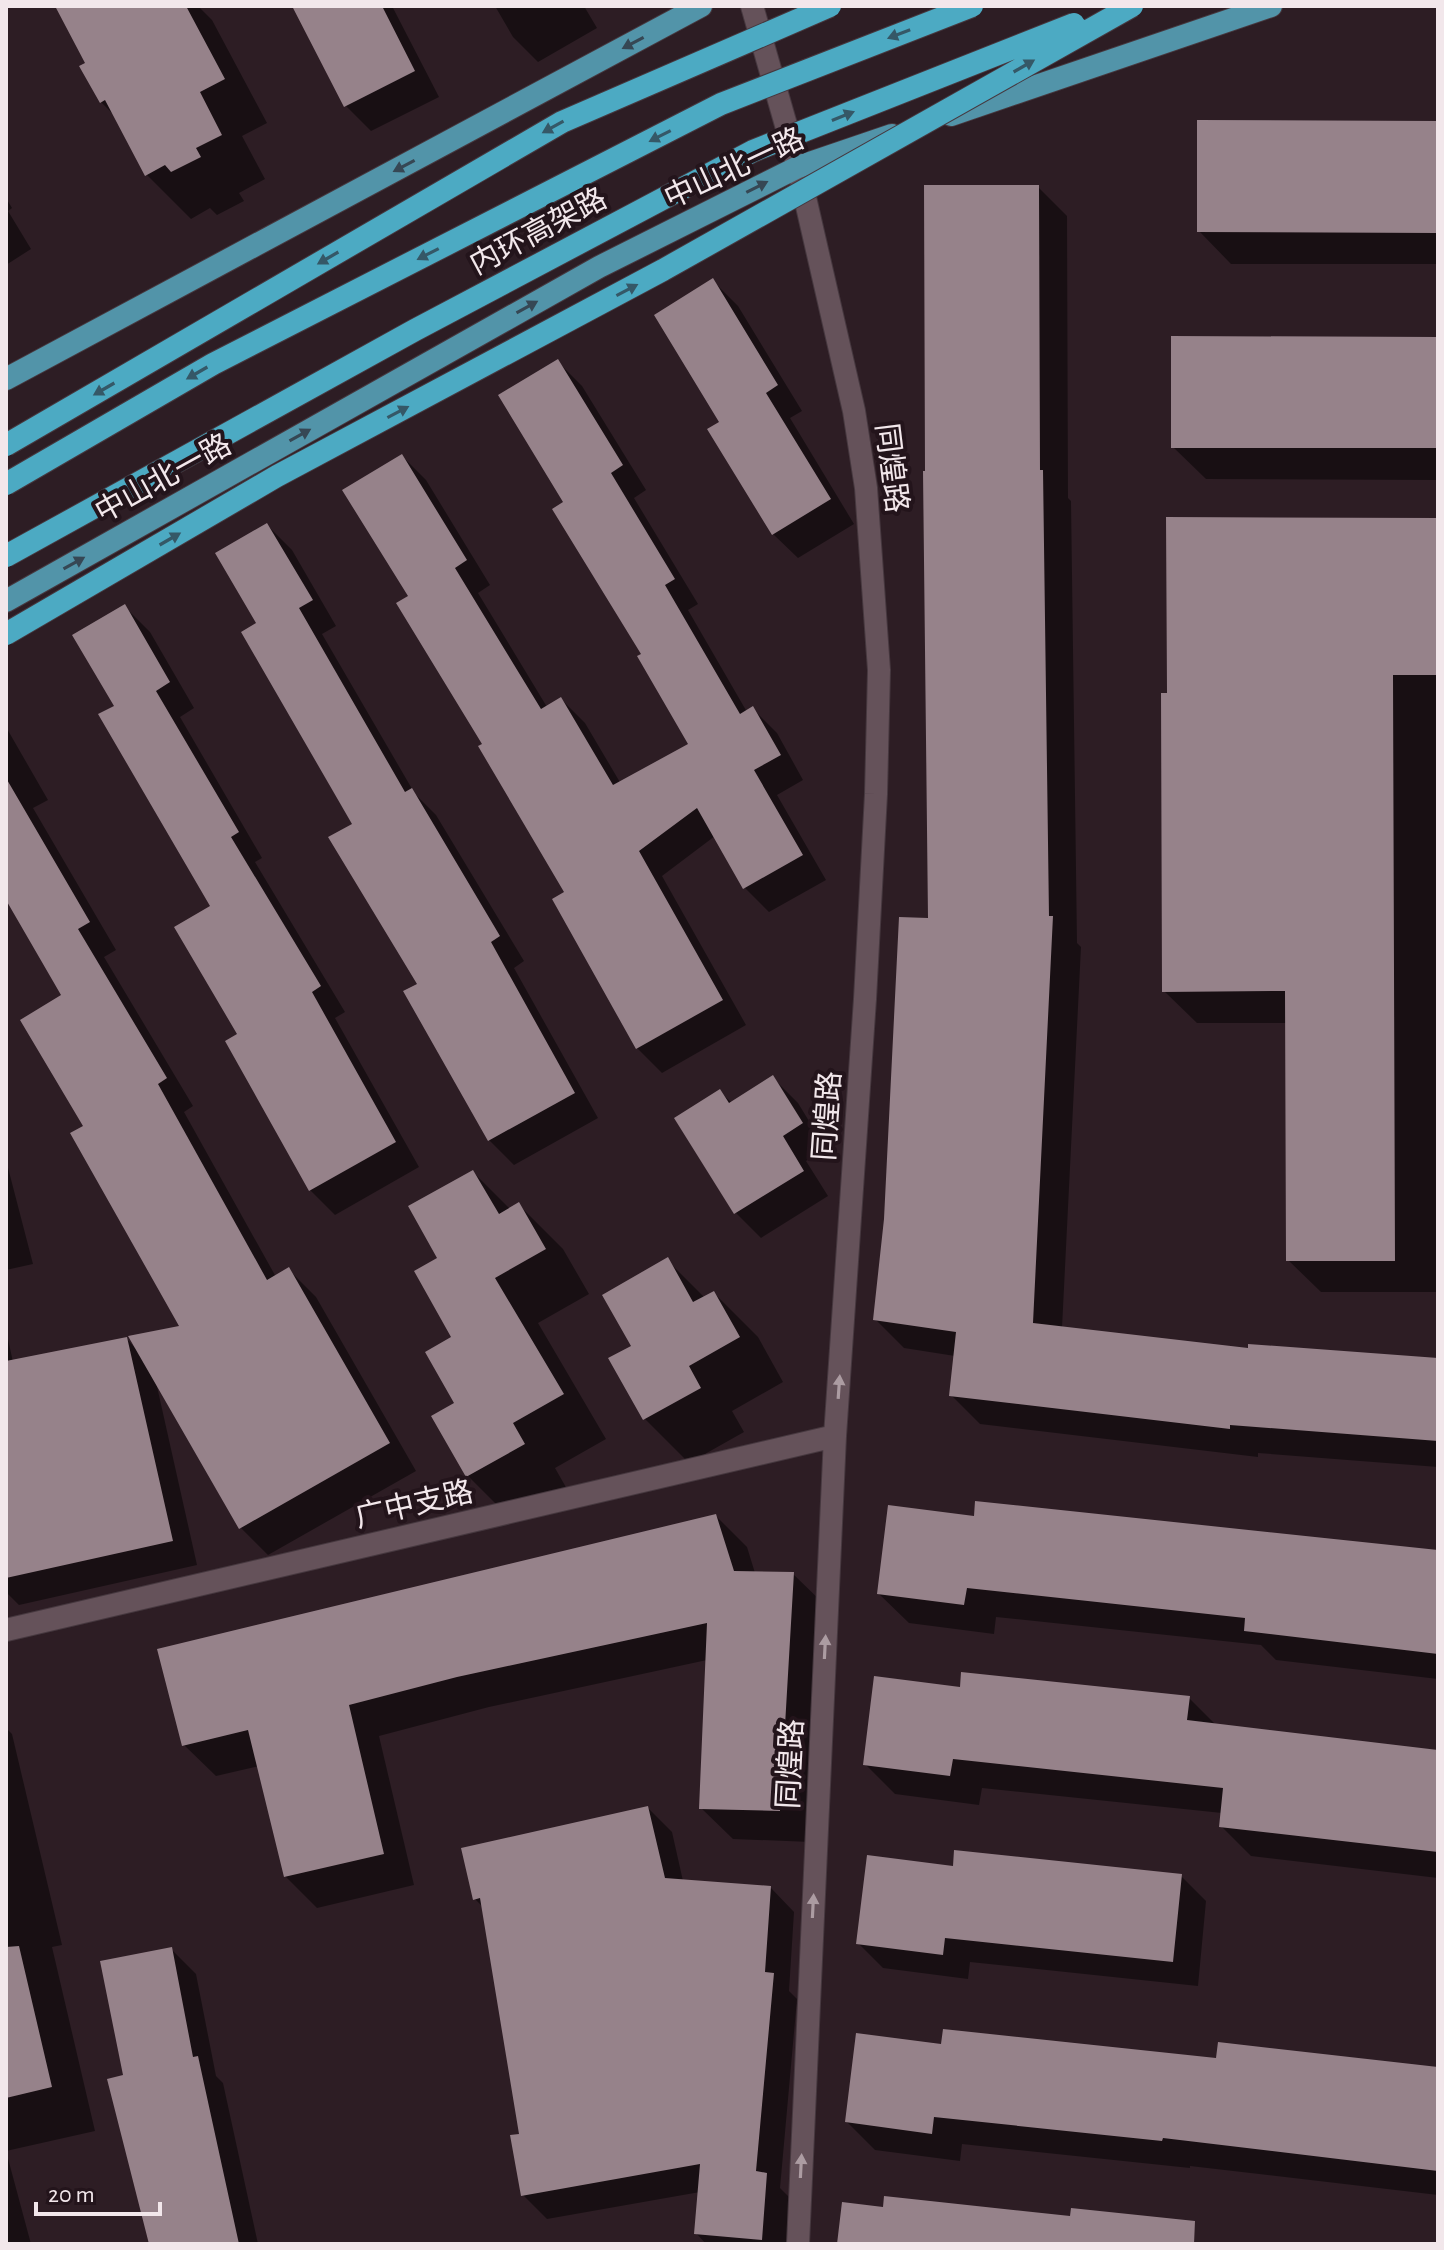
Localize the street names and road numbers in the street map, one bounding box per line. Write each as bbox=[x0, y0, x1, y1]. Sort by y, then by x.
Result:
street label: 中山北一路 bbox=[659, 122, 809, 214]
street label: 内环高架路 bbox=[464, 182, 612, 280]
street label: 同煌路 bbox=[871, 421, 913, 515]
street label: 中山北一路 bbox=[90, 428, 236, 528]
street label: 同煌路 bbox=[808, 1070, 846, 1162]
street label: 广中支路 bbox=[352, 1475, 476, 1533]
street label: 同煌路 bbox=[772, 1718, 808, 1810]

